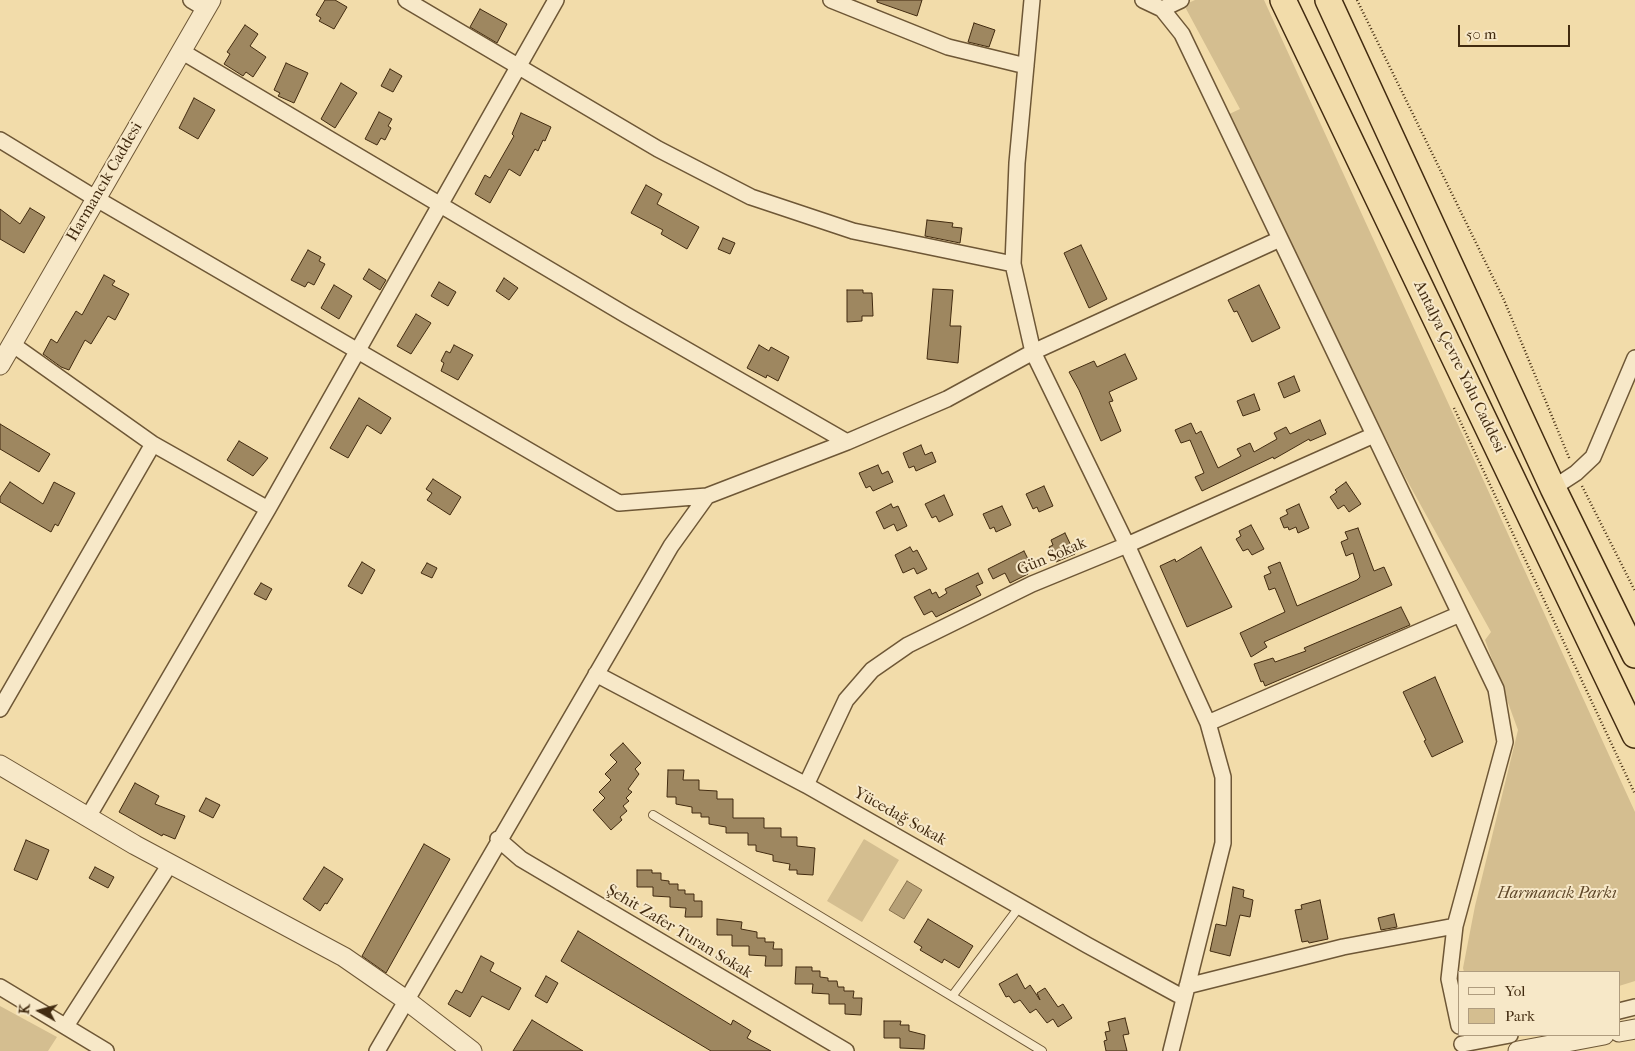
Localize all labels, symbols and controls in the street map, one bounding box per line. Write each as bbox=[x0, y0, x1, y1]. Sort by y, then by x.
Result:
scale bar bbox=[1460, 15, 1572, 47]
text: 50 m bbox=[1466, 25, 1496, 43]
street label: Harmancık Caddesi bbox=[63, 119, 147, 245]
street label: Antalya Çevre Yolu Caddesi bbox=[1409, 278, 1509, 456]
street label: Gün Sokak bbox=[1015, 534, 1089, 580]
street label: Yücedağ Sokak bbox=[850, 784, 950, 850]
street label: Şehit Zafer Turan Sokak bbox=[603, 881, 755, 983]
park label: Harmancık Parkı bbox=[1497, 884, 1617, 904]
legend bbox=[1458, 971, 1620, 1036]
text: Yol bbox=[1505, 982, 1525, 1000]
north arrow bbox=[15, 986, 65, 1036]
text: K bbox=[16, 1003, 34, 1015]
text: Park bbox=[1505, 1007, 1535, 1025]

